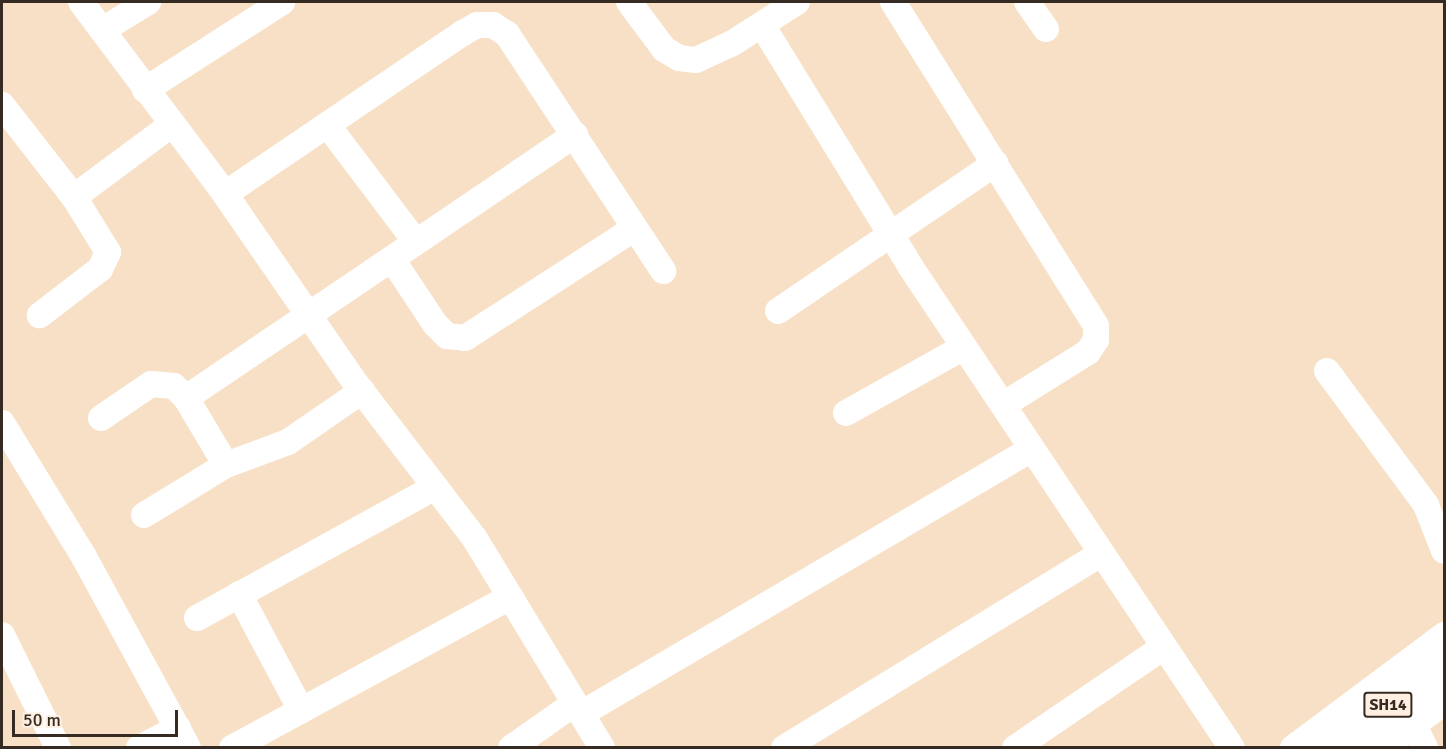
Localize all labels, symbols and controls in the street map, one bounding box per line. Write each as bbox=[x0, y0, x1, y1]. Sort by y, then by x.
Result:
road number: SH14 bbox=[1362, 692, 1414, 718]
scale bar bbox=[15, 698, 182, 736]
text: 50 m bbox=[23, 709, 61, 731]

